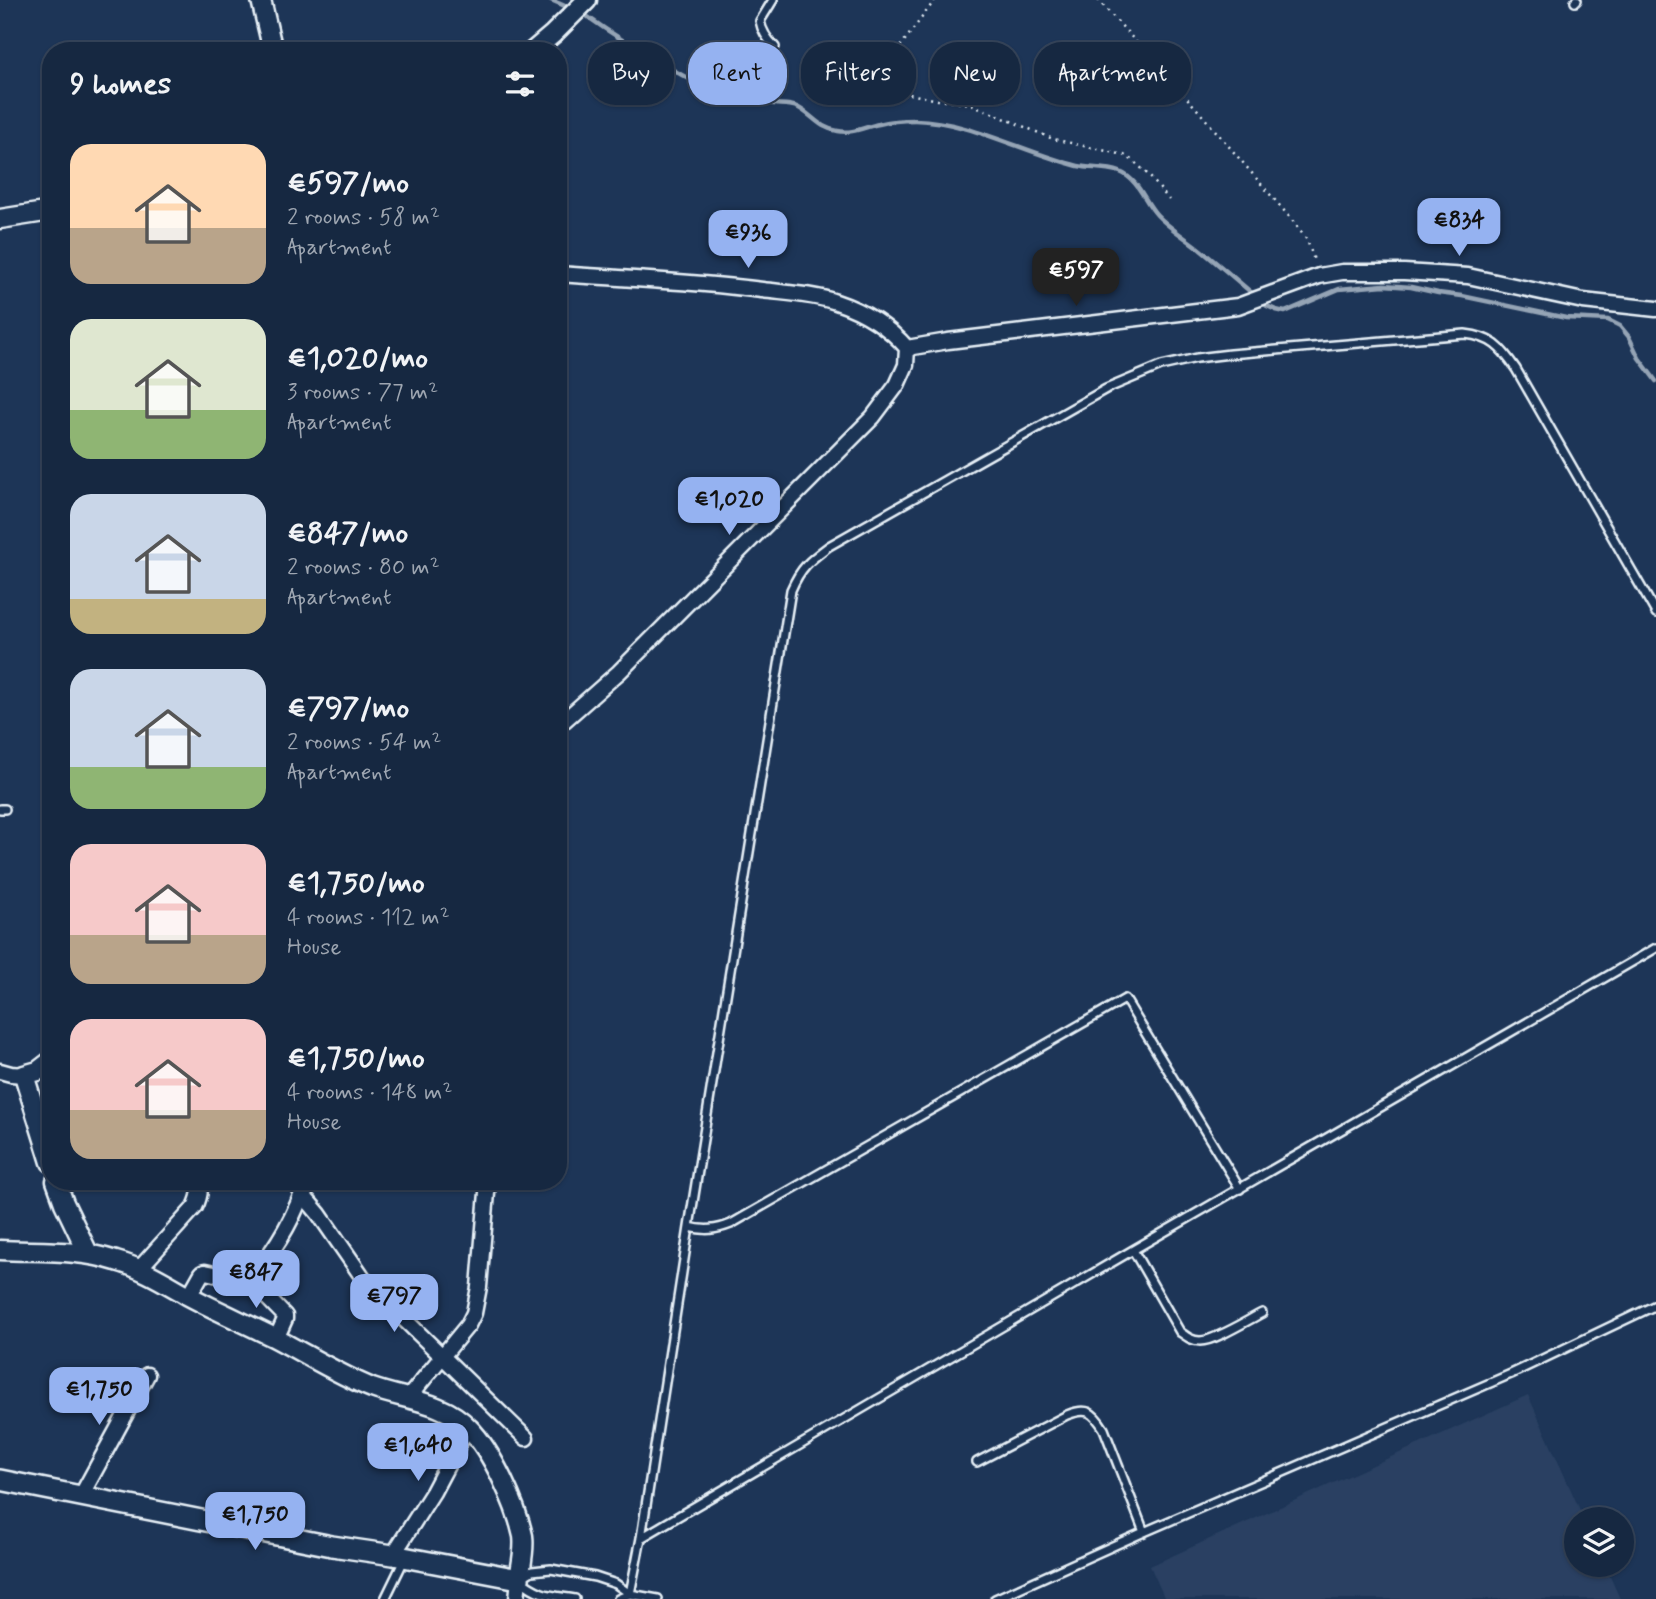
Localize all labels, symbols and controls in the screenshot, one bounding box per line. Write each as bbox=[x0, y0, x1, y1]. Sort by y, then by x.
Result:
chip: Buy bbox=[588, 42, 674, 105]
chip: Rent bbox=[688, 42, 787, 105]
chip: Filters bbox=[801, 42, 916, 105]
chip: New bbox=[930, 42, 1020, 105]
chip: Apartment bbox=[1034, 42, 1191, 105]
text: 9 homes bbox=[70, 65, 171, 104]
icon: filters bbox=[501, 65, 539, 103]
text: €597/mo bbox=[287, 164, 409, 203]
icon: home bbox=[126, 172, 210, 256]
pin: €834 bbox=[1418, 198, 1500, 258]
text: 2 rooms · 58 m² bbox=[287, 203, 440, 233]
text: €834 bbox=[1433, 206, 1485, 236]
pin: €936 bbox=[707, 210, 789, 270]
text: €936 bbox=[725, 218, 771, 248]
text: Apartment bbox=[287, 233, 392, 263]
pin: €597 bbox=[1035, 248, 1117, 308]
text: €597 bbox=[1048, 256, 1104, 286]
text: €1,020/mo bbox=[287, 339, 428, 378]
icon: home bbox=[126, 347, 210, 431]
text: 3 rooms · 77 m² bbox=[287, 378, 438, 408]
text: Apartment bbox=[287, 408, 392, 438]
pin: €1,020 bbox=[672, 477, 786, 537]
text: €1,020 bbox=[694, 485, 764, 515]
text: €847/mo bbox=[287, 514, 408, 553]
icon: home bbox=[126, 522, 210, 606]
text: 2 rooms · 80 m² bbox=[287, 553, 440, 583]
text: Apartment bbox=[287, 583, 392, 613]
text: €797/mo bbox=[287, 689, 409, 728]
icon: home bbox=[126, 697, 210, 781]
text: 2 rooms · 54 m² bbox=[287, 728, 441, 758]
text: Apartment bbox=[287, 758, 392, 788]
text: €1,750/mo bbox=[287, 864, 425, 903]
icon: home bbox=[126, 872, 210, 956]
text: 4 rooms · 112 m² bbox=[287, 903, 450, 933]
text: House bbox=[287, 933, 341, 963]
text: €1,750/mo bbox=[287, 1039, 425, 1078]
icon: home bbox=[126, 1047, 210, 1131]
text: 4 rooms · 148 m² bbox=[287, 1078, 452, 1108]
text: House bbox=[287, 1108, 341, 1138]
pin: €847 bbox=[215, 1250, 297, 1310]
text: €847 bbox=[229, 1258, 283, 1288]
pin: €797 bbox=[353, 1274, 435, 1334]
text: €797 bbox=[366, 1282, 422, 1312]
pin: €1,750 bbox=[42, 1368, 156, 1427]
text: €1,750 bbox=[65, 1375, 133, 1405]
pin: €1,640 bbox=[361, 1424, 475, 1483]
text: €1,640 bbox=[383, 1431, 453, 1461]
pin: €1,750 bbox=[198, 1492, 312, 1552]
text: €1,750 bbox=[221, 1500, 289, 1530]
map controls bbox=[1564, 1507, 1634, 1577]
button: layers bbox=[1564, 1507, 1634, 1577]

